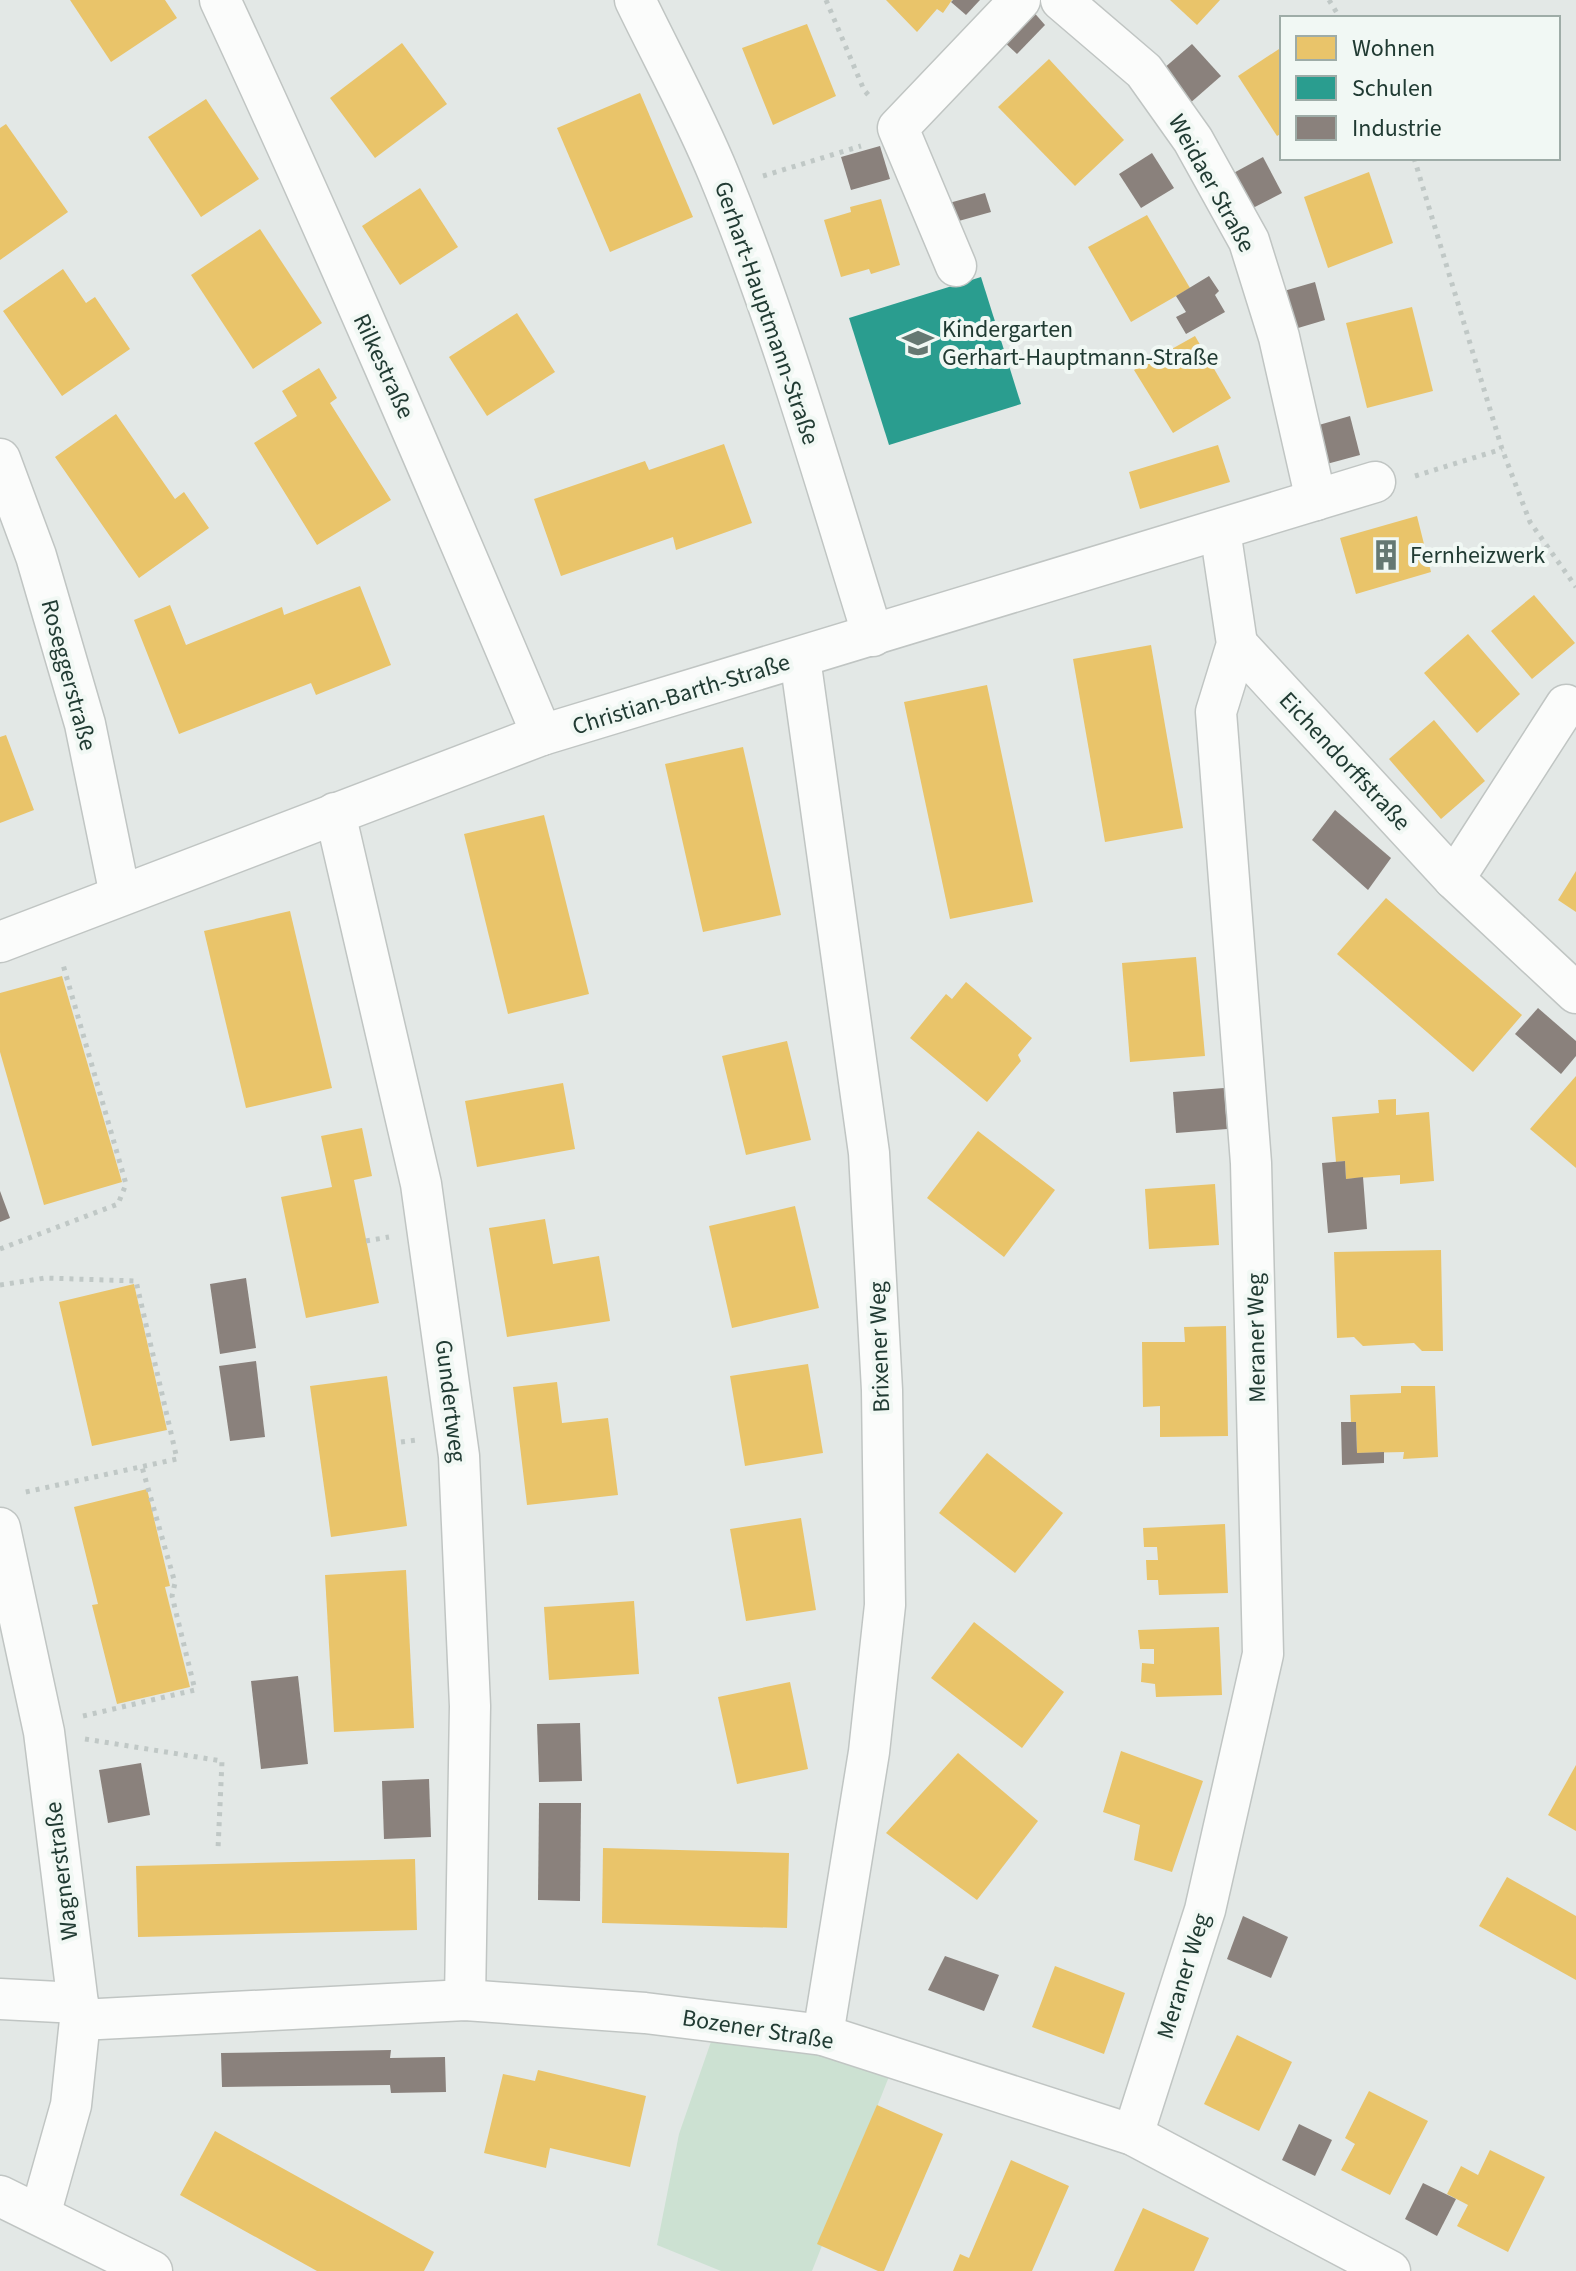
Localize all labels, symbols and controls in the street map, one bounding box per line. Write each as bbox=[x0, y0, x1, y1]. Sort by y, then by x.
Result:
legend bbox=[1280, 16, 1560, 160]
text: Wohnen bbox=[1352, 31, 1435, 66]
text: Schulen bbox=[1352, 71, 1433, 106]
street label: Weidaer Straße bbox=[1159, 108, 1264, 259]
text: Industrie bbox=[1352, 111, 1442, 146]
street label: Gerhart-Hauptmann-Straße bbox=[705, 177, 828, 450]
street label: Rilkestraße bbox=[344, 308, 423, 425]
place label: Kindergarten Gerhart-Hauptmann-Straße bbox=[942, 312, 1219, 375]
school or university icon: Kindergarten Gerhart-Hauptmann-Straße bbox=[901, 326, 935, 360]
building icon: Fernheizwerk bbox=[1369, 538, 1403, 572]
place label: Fernheizwerk bbox=[1410, 538, 1545, 573]
street label: Roseggerstraße bbox=[32, 596, 106, 755]
street label: Christian-Barth-Straße bbox=[568, 645, 794, 744]
street label: Eichendorffstraße bbox=[1271, 684, 1419, 839]
street label: Meraner Weg bbox=[1238, 1273, 1275, 1403]
street label: Brixener Weg bbox=[860, 1281, 899, 1413]
street label: Gundertweg bbox=[426, 1338, 475, 1465]
street label: Wagnerstraße bbox=[36, 1800, 87, 1942]
street label: Meraner Weg bbox=[1148, 1909, 1219, 2043]
street label: Bozener Straße bbox=[680, 2000, 836, 2059]

